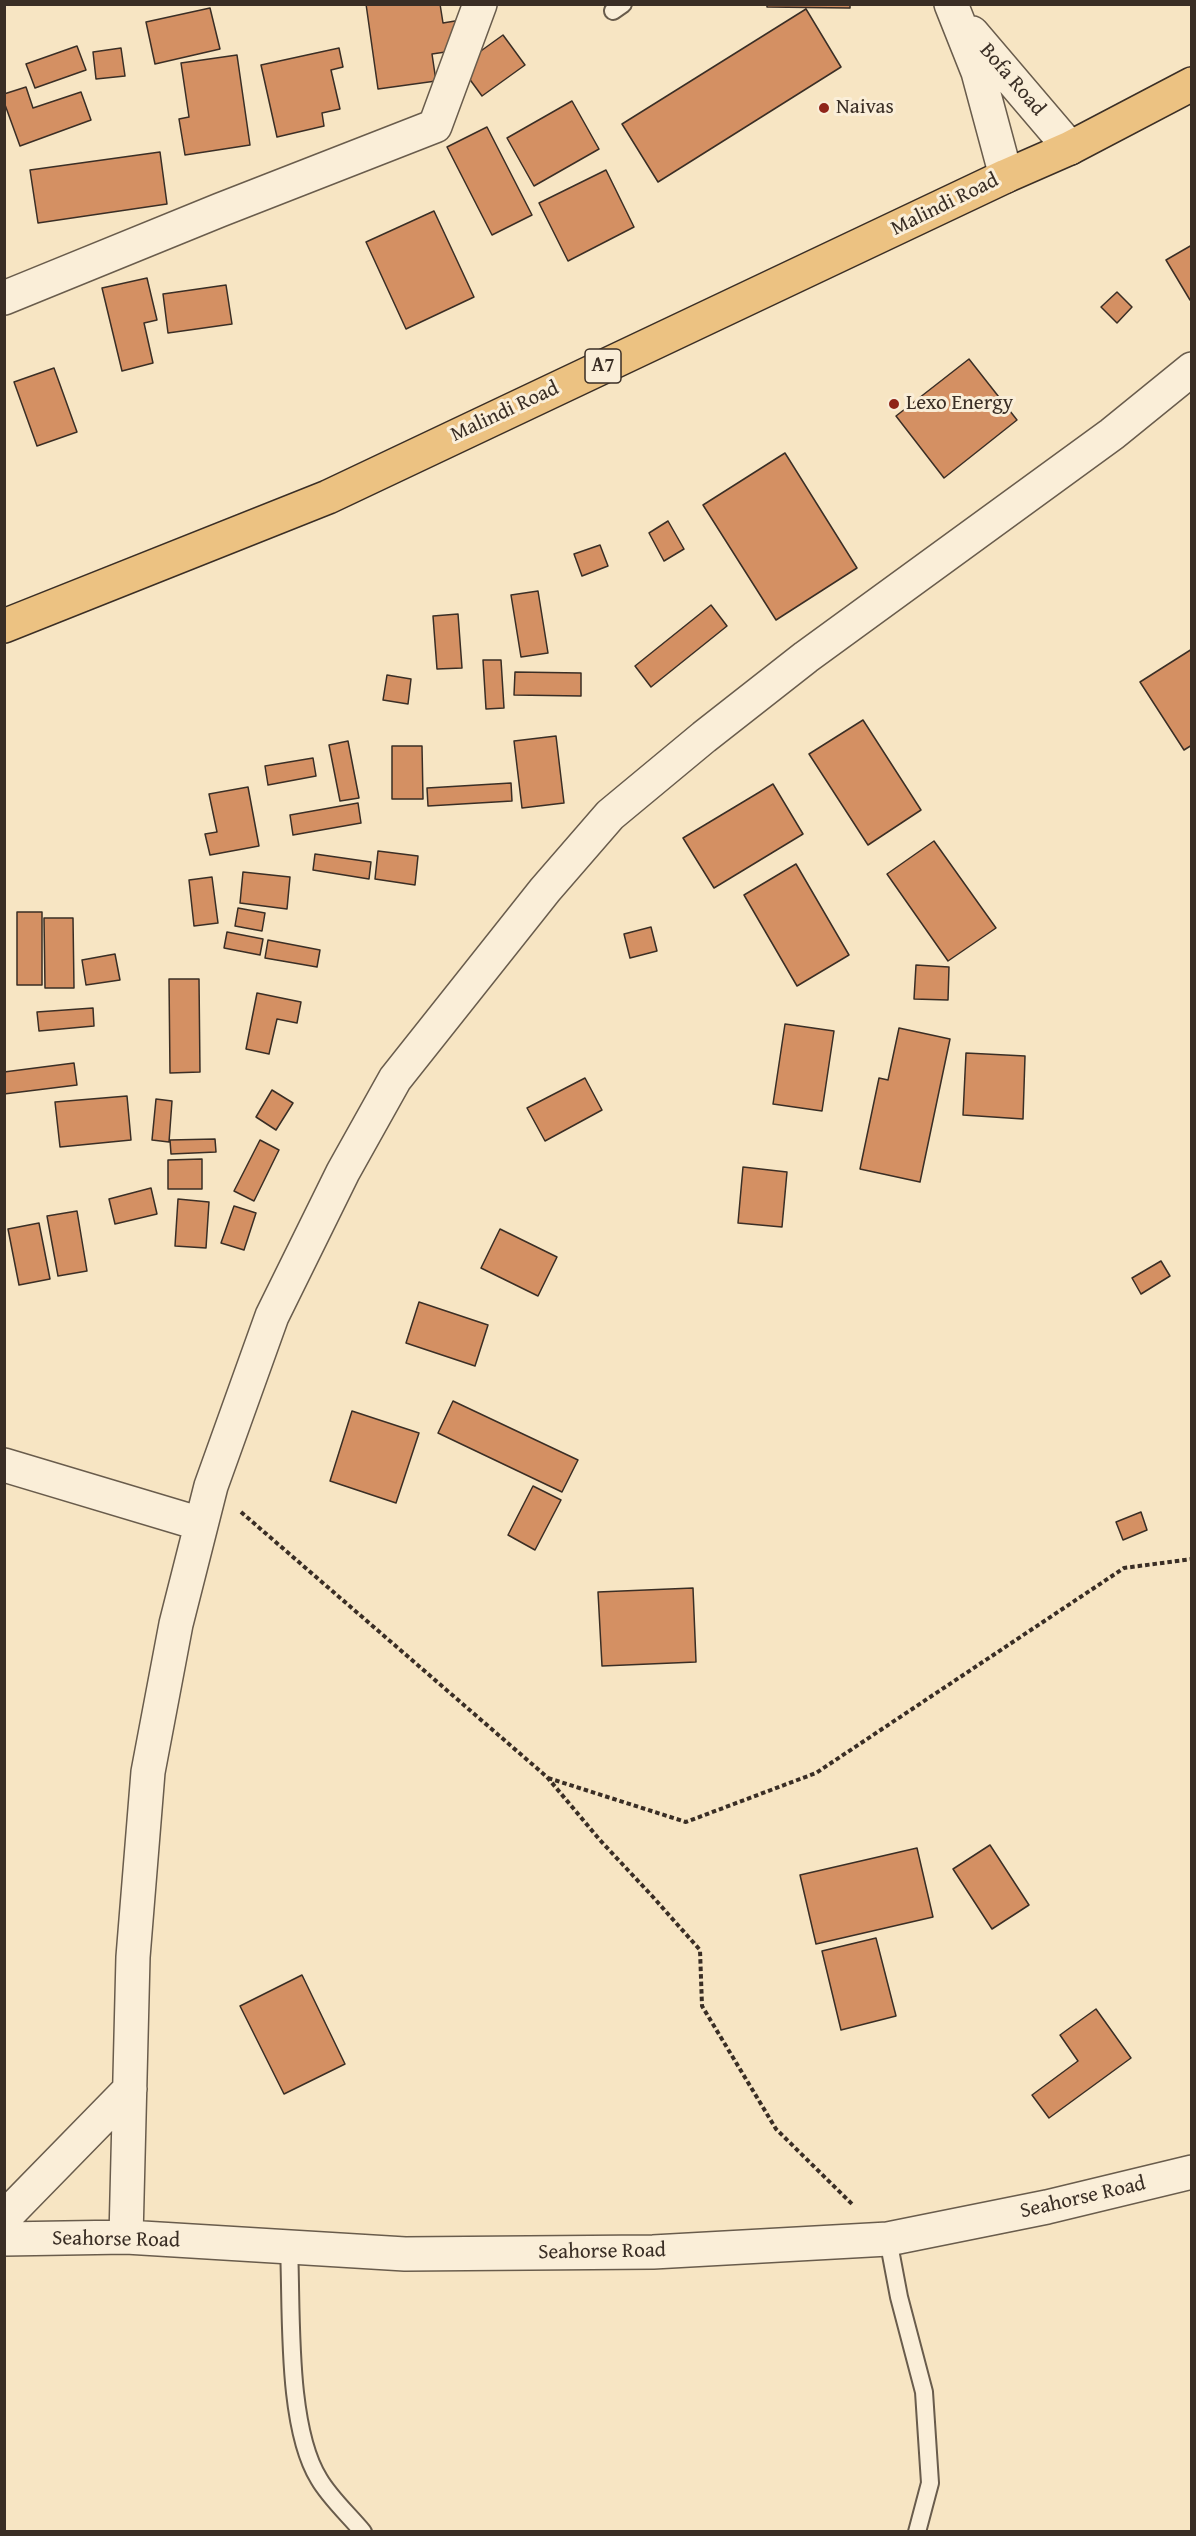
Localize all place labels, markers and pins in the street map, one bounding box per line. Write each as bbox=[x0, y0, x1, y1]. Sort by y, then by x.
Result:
place label: Naivas bbox=[836, 95, 894, 121]
marker: Naivas bbox=[817, 101, 831, 115]
place label: Lexo Energy bbox=[906, 391, 1013, 417]
marker: Lexo Energy bbox=[887, 397, 901, 411]

